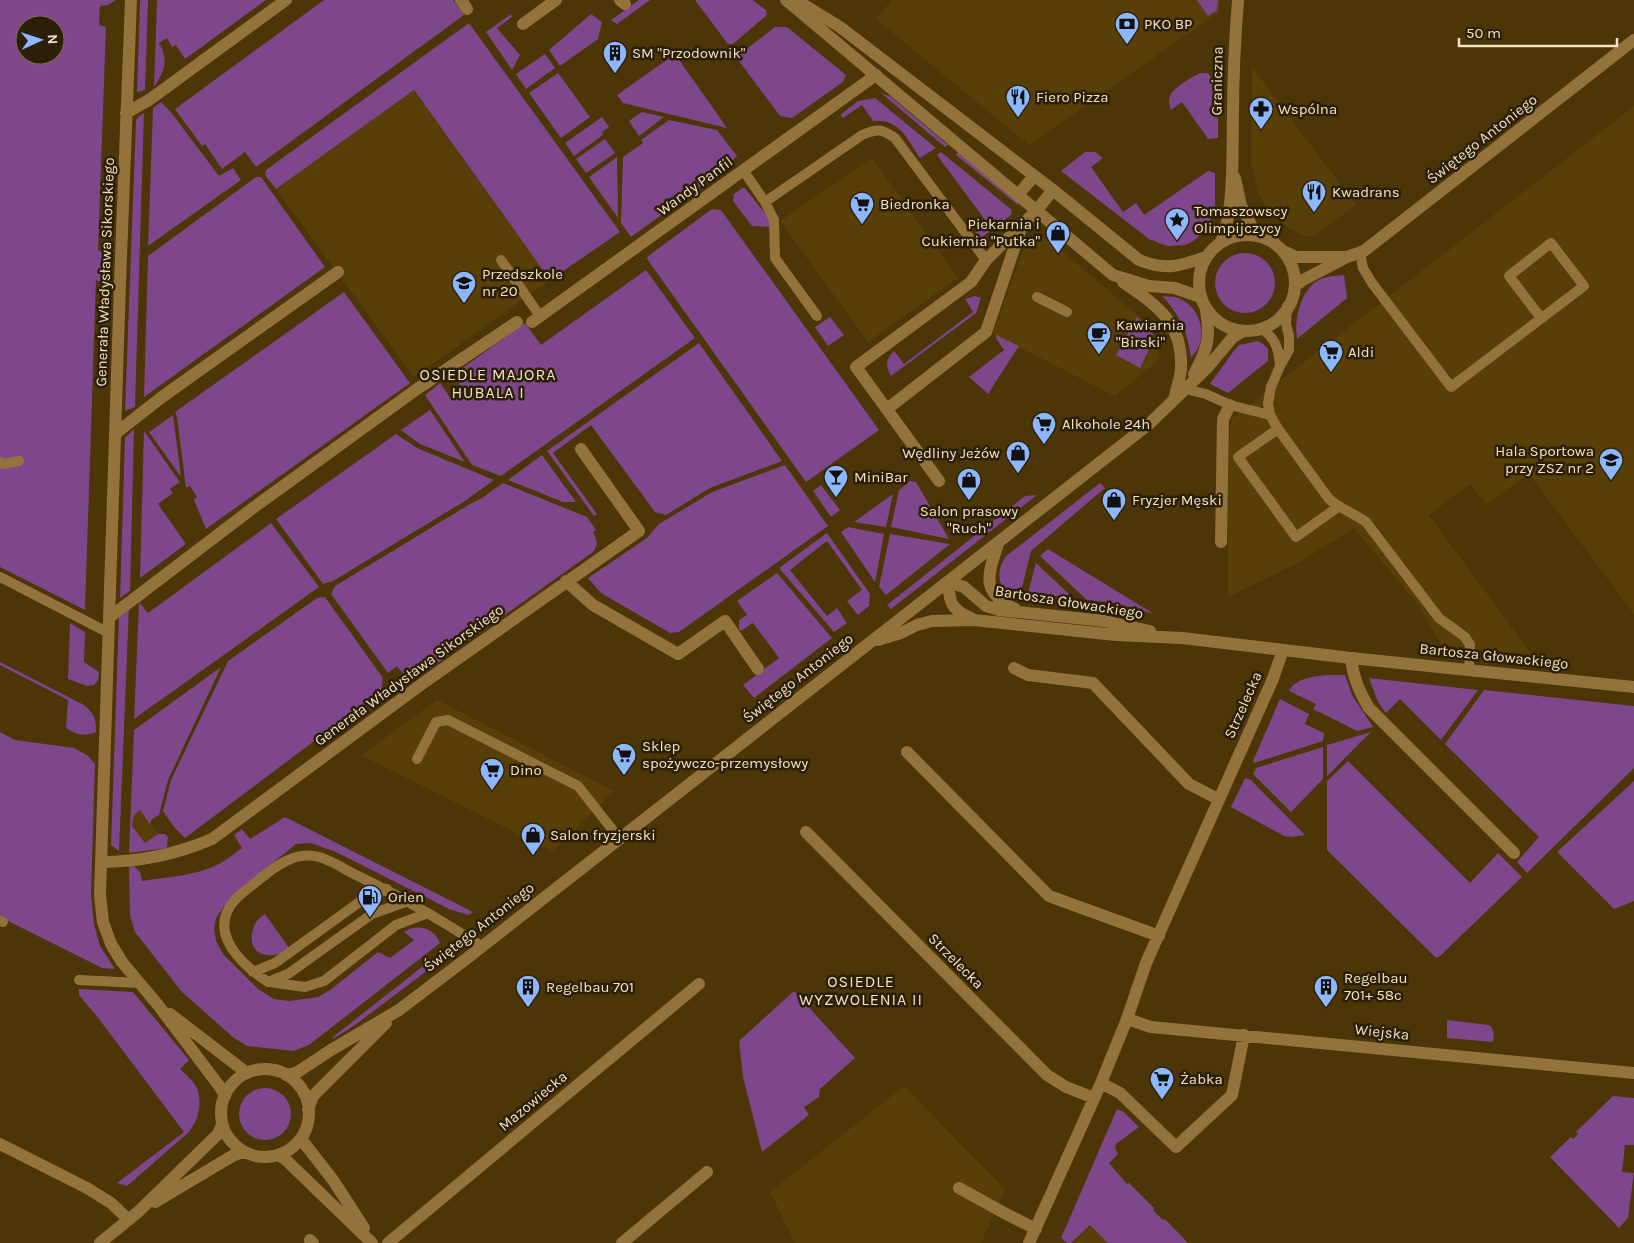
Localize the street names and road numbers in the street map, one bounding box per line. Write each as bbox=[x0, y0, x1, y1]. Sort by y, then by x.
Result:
street label: Graniczna bbox=[1207, 46, 1227, 116]
street label: Świętego Antoniego bbox=[1423, 90, 1541, 188]
street label: Wandy Panfil bbox=[654, 153, 736, 219]
street label: Generała Władysława Sikorskiego bbox=[92, 157, 118, 387]
street label: Bartosza Głowackiego bbox=[994, 581, 1144, 623]
street label: Generała Władysława Sikorskiego bbox=[311, 600, 507, 750]
street label: Świętego Antoniego bbox=[739, 629, 857, 727]
street label: Bartosza Głowackiego bbox=[1419, 639, 1569, 673]
street label: Strzelecka bbox=[1220, 669, 1266, 741]
street label: Świętego Antoniego bbox=[420, 878, 538, 976]
street label: Strzelecka bbox=[924, 929, 988, 993]
street label: Wiejska bbox=[1354, 1020, 1410, 1044]
street label: Mazowiecka bbox=[495, 1067, 571, 1135]

